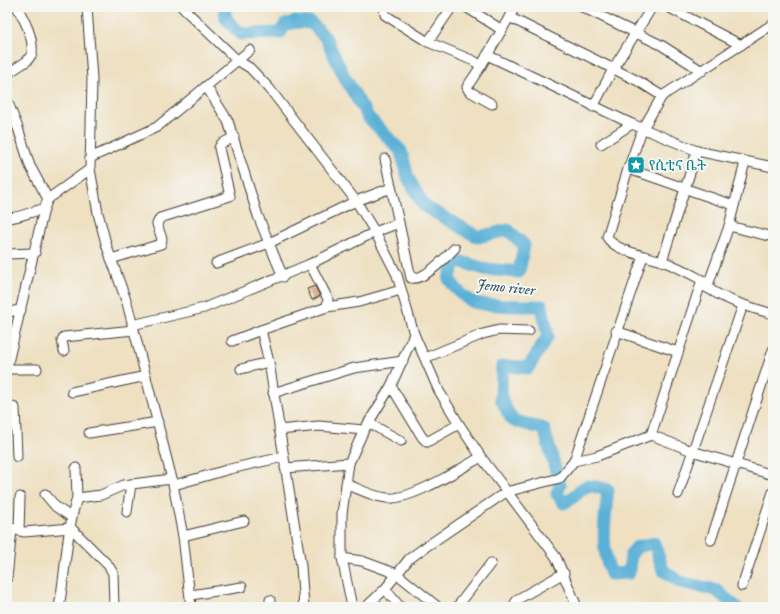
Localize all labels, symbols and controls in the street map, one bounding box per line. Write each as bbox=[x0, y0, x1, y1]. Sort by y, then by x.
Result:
place icon: የሲቲና ቤት bbox=[626, 155, 646, 175]
place label: የሲቲና ቤት bbox=[649, 157, 707, 175]
water label: Jemo river bbox=[476, 275, 537, 300]

